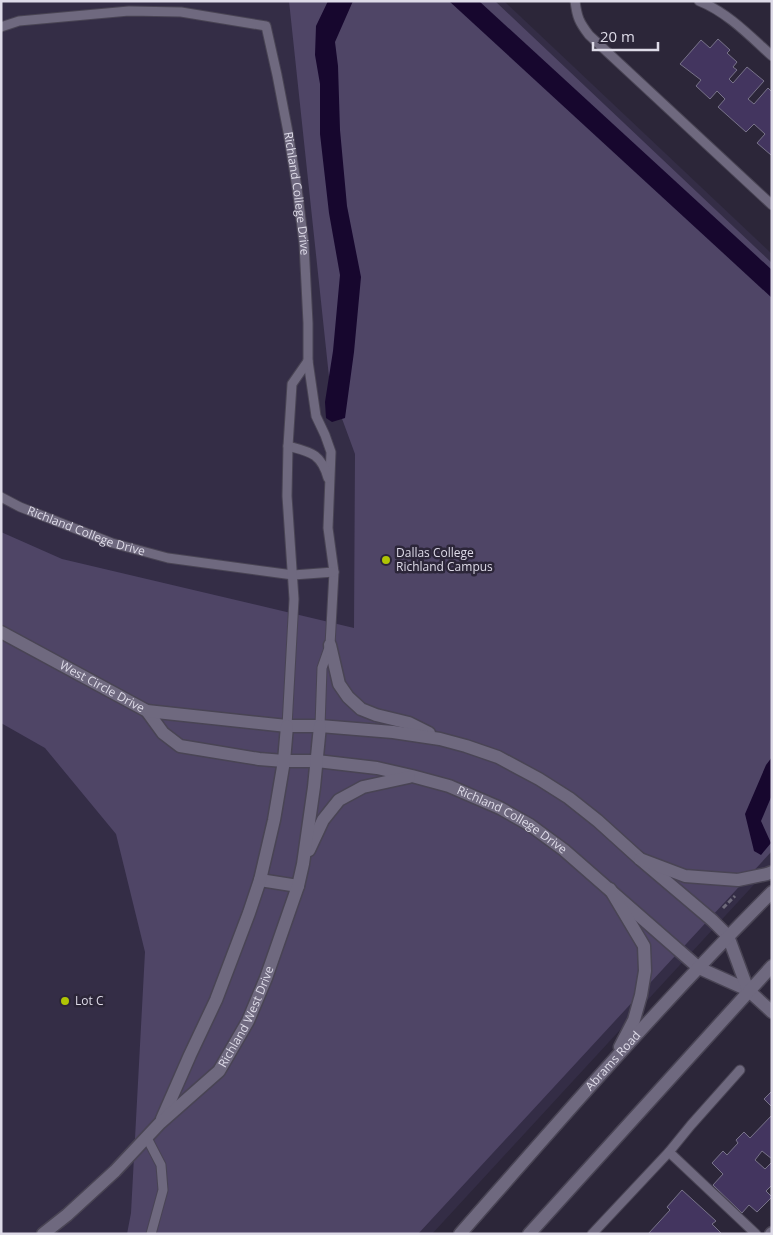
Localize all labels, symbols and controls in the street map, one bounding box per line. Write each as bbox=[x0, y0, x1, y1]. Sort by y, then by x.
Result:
scale bar bbox=[593, 20, 658, 52]
text: 20 m bbox=[600, 26, 635, 46]
street label: Richland College Drive bbox=[280, 130, 314, 256]
street label: Richland College Drive bbox=[25, 502, 147, 560]
place label: Dallas College Richland Campus bbox=[396, 544, 493, 575]
marker: Dallas College Richland Campus bbox=[380, 554, 392, 566]
street label: West Circle Drive bbox=[57, 656, 148, 716]
street label: Richland College Drive bbox=[454, 781, 571, 858]
street label: Richland West Drive bbox=[214, 963, 278, 1071]
place label: Lot C bbox=[75, 992, 104, 1009]
marker: Lot C bbox=[59, 995, 71, 1007]
street label: Abrams Road bbox=[581, 1027, 644, 1094]

